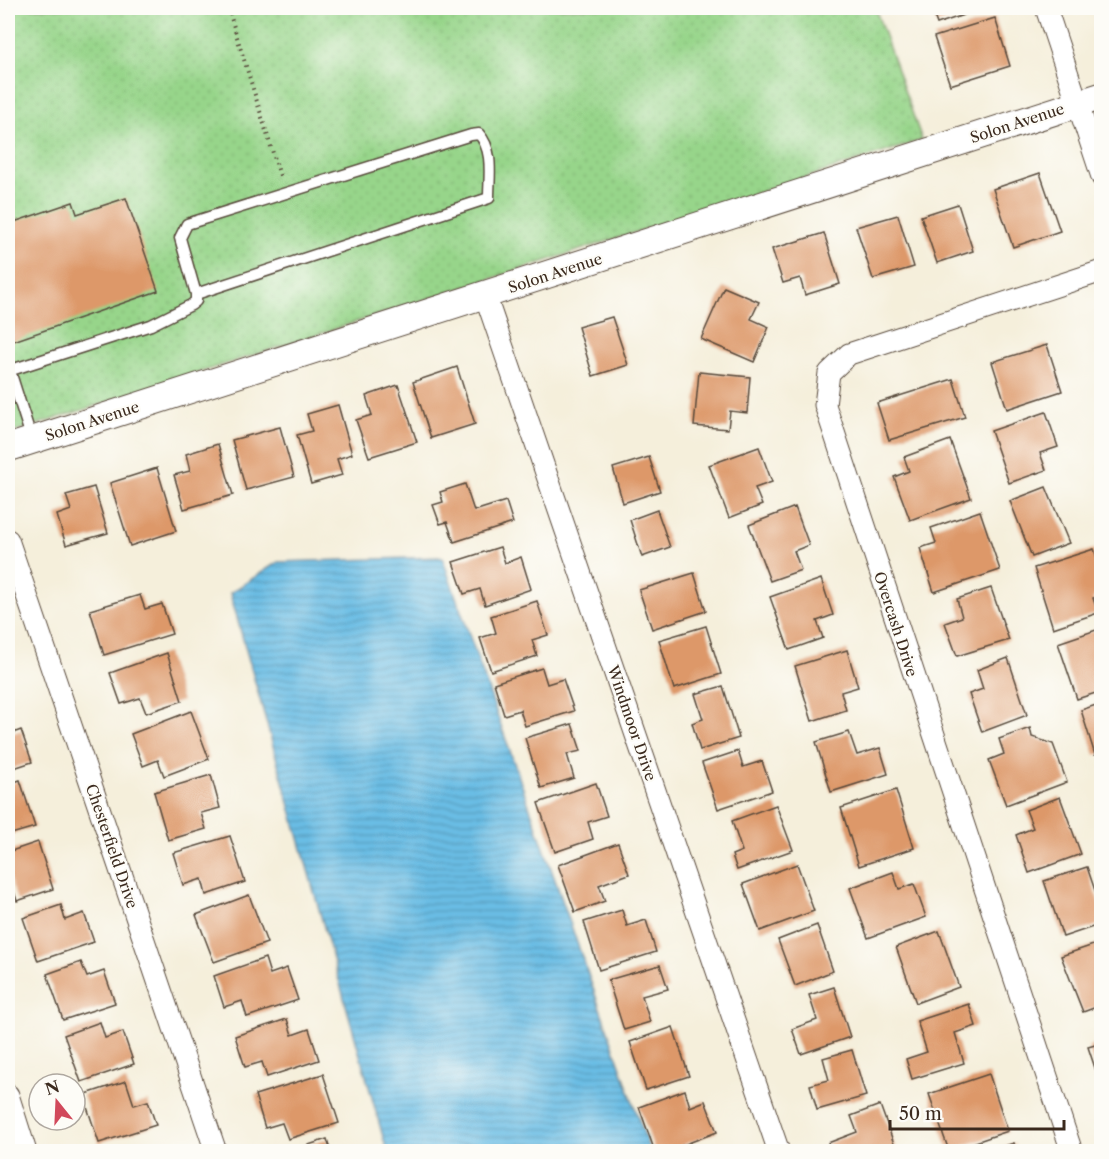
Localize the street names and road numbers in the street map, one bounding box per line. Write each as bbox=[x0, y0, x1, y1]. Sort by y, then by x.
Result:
street label: Solon Avenue bbox=[967, 99, 1067, 147]
street label: Solon Avenue bbox=[505, 249, 605, 297]
street label: Solon Avenue bbox=[42, 397, 142, 445]
street label: Overcash Drive bbox=[870, 569, 922, 679]
street label: Windmoor Drive bbox=[603, 662, 661, 783]
street label: Chesterfield Drive bbox=[82, 781, 142, 911]

